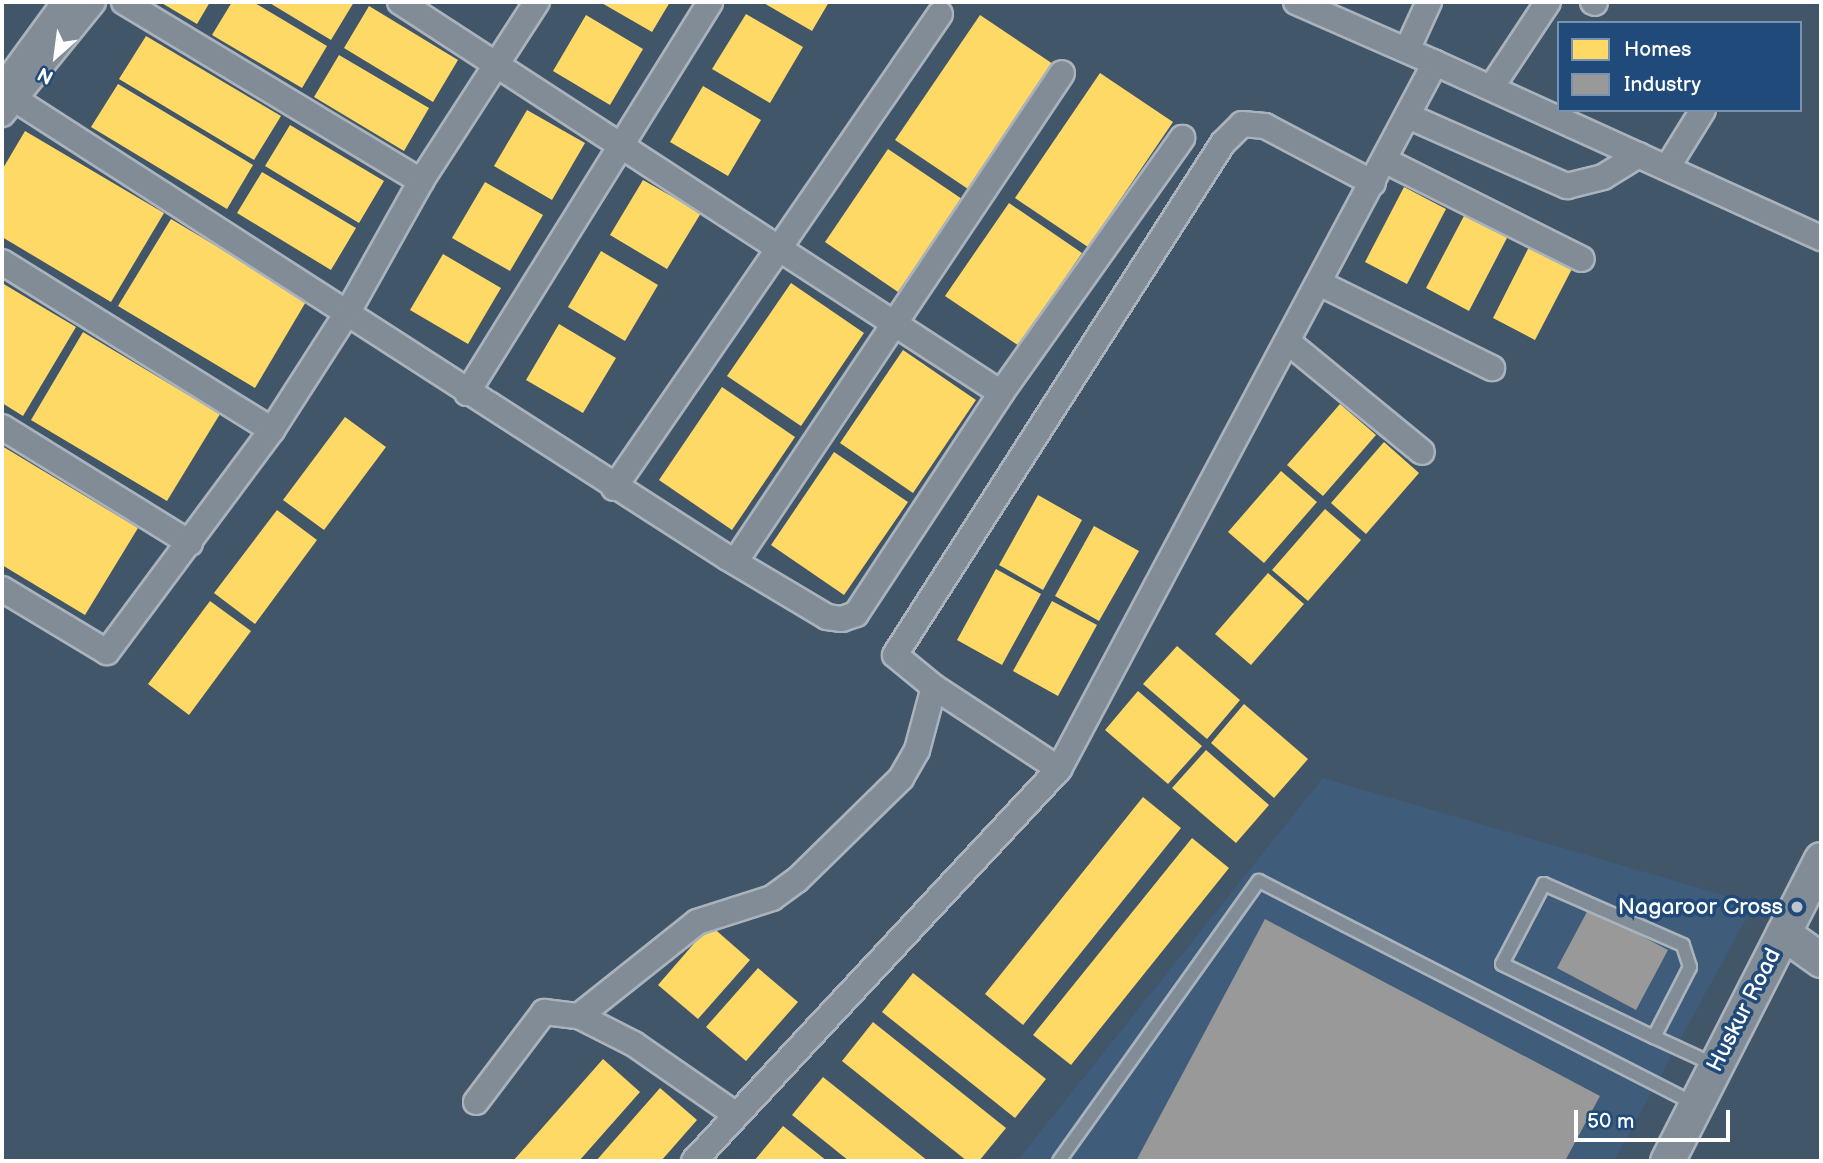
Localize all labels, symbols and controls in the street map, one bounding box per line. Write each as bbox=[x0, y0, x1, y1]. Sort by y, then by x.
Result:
north arrow bbox=[21, 21, 91, 91]
legend bbox=[1557, 21, 1802, 112]
text: Homes bbox=[1624, 37, 1692, 62]
text: N bbox=[34, 61, 58, 88]
text: Industry bbox=[1624, 72, 1701, 97]
place label: Nagaroor Cross bbox=[1618, 893, 1783, 921]
marker: Nagaroor Cross bbox=[1789, 899, 1805, 915]
street label: Huskur Road bbox=[1701, 944, 1787, 1076]
scale bar bbox=[1578, 1096, 1734, 1140]
text: 50 m bbox=[1587, 1109, 1634, 1134]

